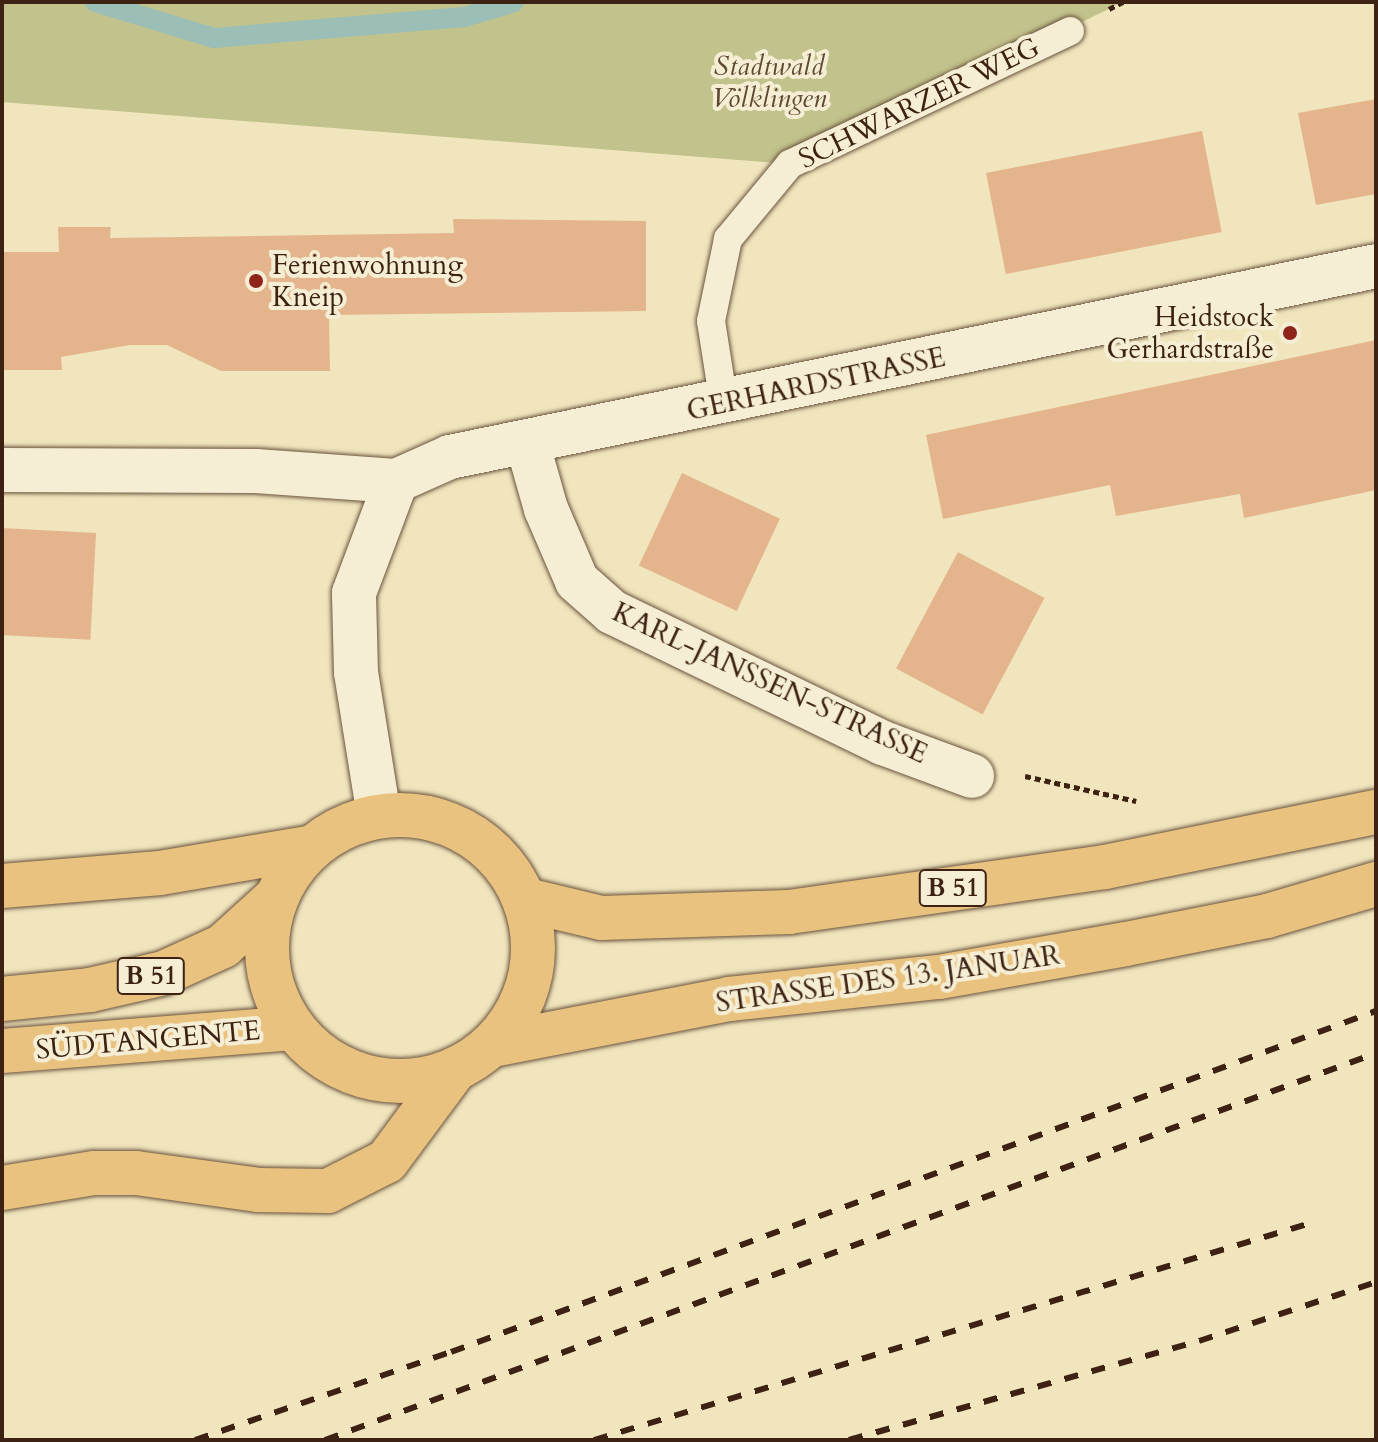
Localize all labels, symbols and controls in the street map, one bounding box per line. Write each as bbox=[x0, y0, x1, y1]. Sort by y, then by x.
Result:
street label: SCHWARZER WEG bbox=[793, 30, 1045, 176]
park label: Stadtwald Völklingen bbox=[711, 49, 827, 115]
place label: Ferienwohnung Kneip bbox=[272, 248, 463, 314]
marker: Ferienwohnung Kneip bbox=[247, 272, 265, 290]
place label: Heidstock Gerhardstraße bbox=[1106, 300, 1274, 366]
marker: Heidstock Gerhardstraße bbox=[1281, 324, 1299, 342]
street label: GERHARDSTRASSE bbox=[684, 340, 948, 428]
street label: KARL-JANSSEN-STRASSE bbox=[607, 595, 933, 771]
road number: B 51 bbox=[917, 866, 989, 910]
street label: STRASSE DES 13. JANUAR bbox=[714, 938, 1062, 1020]
road number: B 51 bbox=[115, 954, 187, 998]
street label: SÜDTANGENTE bbox=[34, 1013, 262, 1067]

